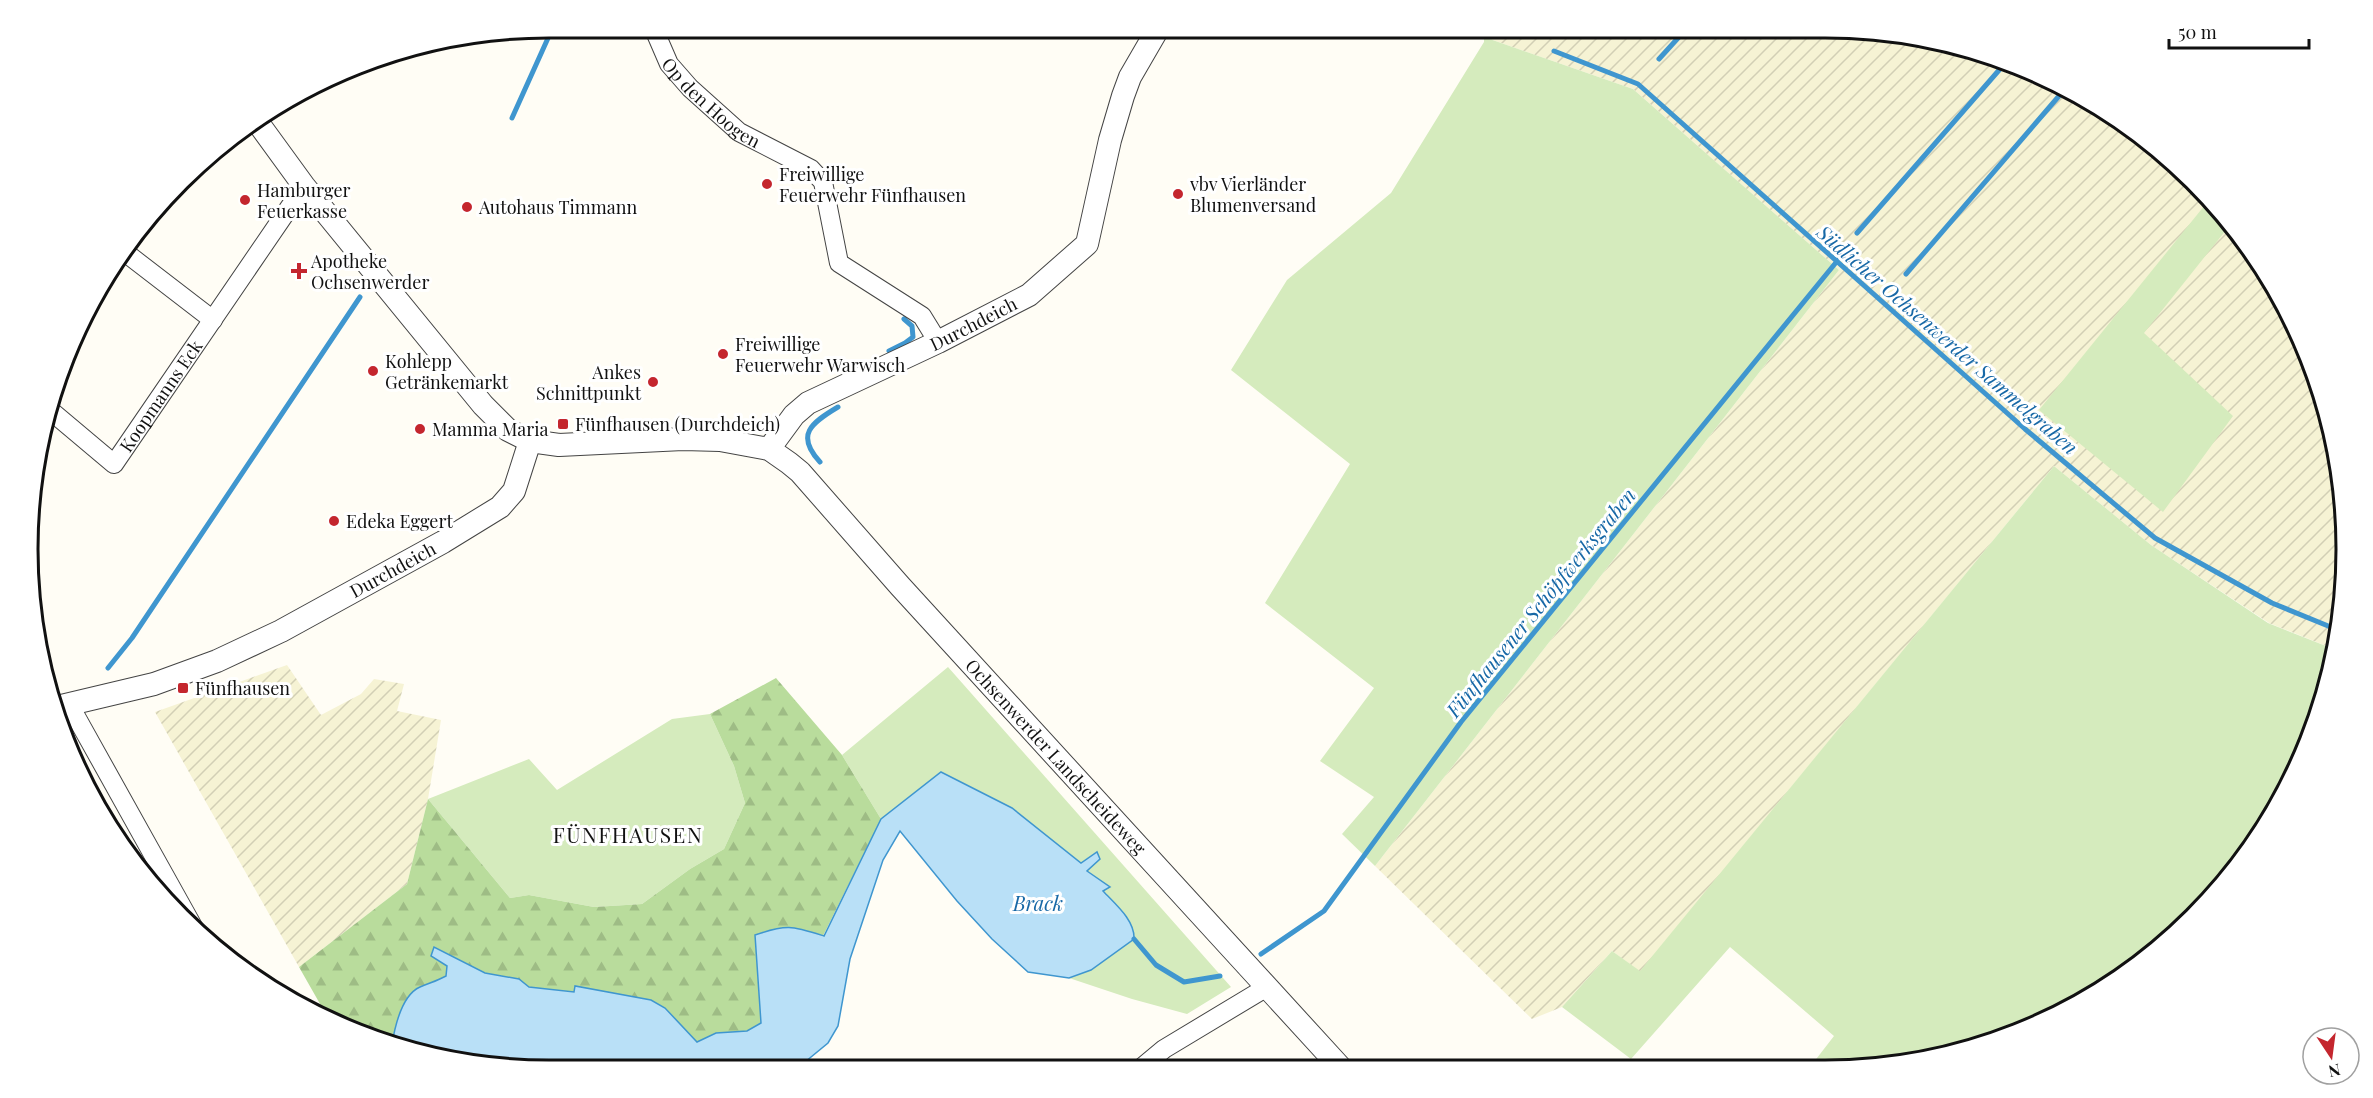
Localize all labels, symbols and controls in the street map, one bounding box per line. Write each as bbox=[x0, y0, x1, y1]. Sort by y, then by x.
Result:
scale bar bbox=[2169, 12, 2308, 50]
text: 50 m bbox=[2178, 20, 2217, 44]
street label: Op den Hoogen bbox=[657, 52, 765, 153]
place label: Freiwillige Feuerwehr Fünfhausen bbox=[779, 162, 966, 207]
place label: vbv Vierländer Blumenversand bbox=[1189, 172, 1317, 217]
marker: Freiwillige Feuerwehr Fünfhausen bbox=[760, 177, 774, 191]
place label: Hamburger Feuerkasse bbox=[257, 178, 351, 223]
marker: vbv Vierländer Blumenversand bbox=[1171, 187, 1185, 201]
marker: Hamburger Feuerkasse bbox=[238, 193, 252, 207]
place label: Autohaus Timmann bbox=[478, 195, 638, 219]
marker: Autohaus Timmann bbox=[460, 200, 474, 214]
water label: Südlicher Ochsenwerder Sammelgraben bbox=[1811, 217, 2084, 460]
place label: Apotheke Ochsenwerder bbox=[310, 249, 429, 294]
marker: Apotheke Ochsenwerder bbox=[292, 264, 306, 278]
street label: Durchdeich bbox=[926, 291, 1021, 356]
place label: Freiwillige Feuerwehr Warwisch bbox=[735, 332, 906, 377]
street label: Koopmanns Eck bbox=[114, 335, 207, 456]
marker: Freiwillige Feuerwehr Warwisch bbox=[716, 347, 730, 361]
place label: Kohlepp Getränkemarkt bbox=[385, 349, 509, 394]
place label: Ankes Schnittpunkt bbox=[536, 360, 642, 405]
marker: Kohlepp Getränkemarkt bbox=[366, 364, 380, 378]
marker: Ankes Schnittpunkt bbox=[646, 375, 660, 389]
place label: Fünfhausen (Durchdeich) bbox=[575, 412, 780, 436]
place label: Mamma Maria bbox=[432, 417, 549, 441]
marker: Fünfhausen (Durchdeich) bbox=[556, 417, 570, 431]
marker: Mamma Maria bbox=[413, 422, 427, 436]
water label: Fünfhausener Schöpfwerksgraben bbox=[1438, 482, 1641, 723]
place label: Edeka Eggert bbox=[346, 509, 453, 533]
marker: Edeka Eggert bbox=[327, 514, 341, 528]
street label: Durchdeich bbox=[345, 536, 440, 603]
street label: Ochsenwerder Landscheideweg bbox=[960, 654, 1152, 860]
place label: Fünfhausen bbox=[195, 676, 290, 700]
marker: Fünfhausen bbox=[176, 681, 190, 695]
district label: FÜNFHAUSEN bbox=[553, 820, 703, 848]
water label: Brack bbox=[1012, 889, 1063, 916]
north arrow bbox=[2301, 1026, 2361, 1086]
text: N bbox=[2326, 1060, 2342, 1083]

